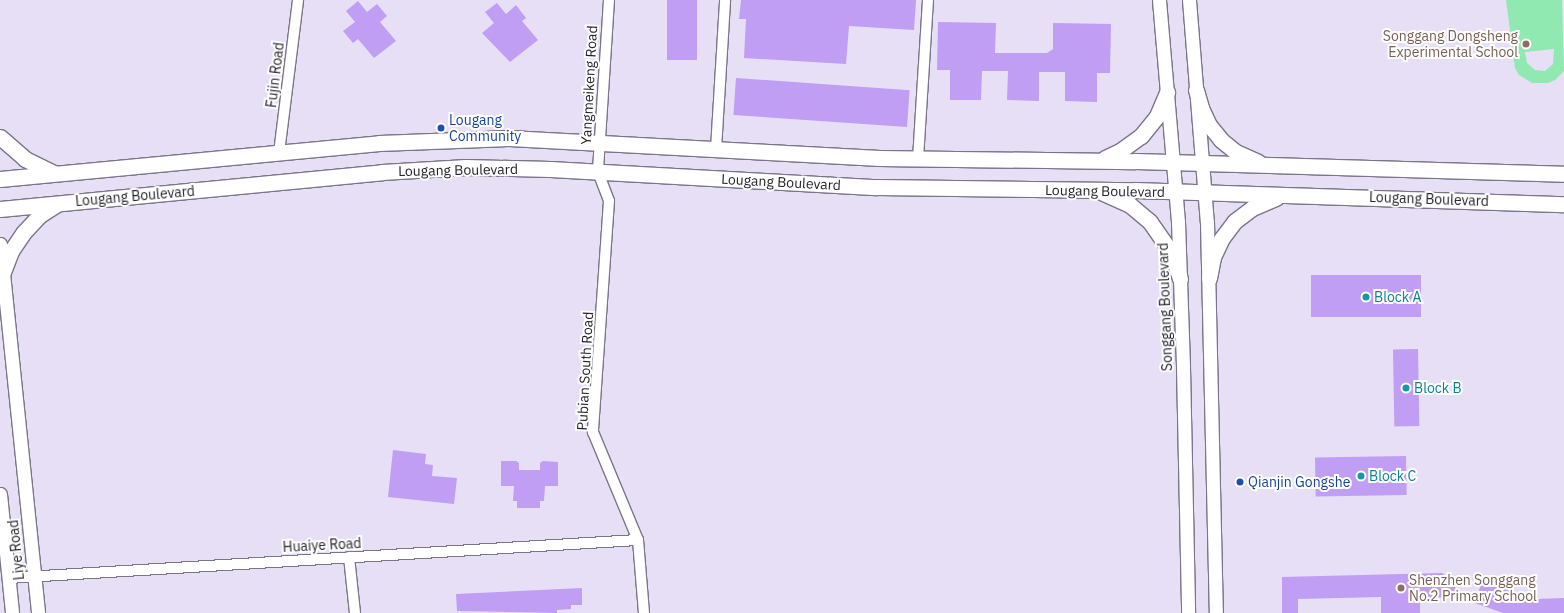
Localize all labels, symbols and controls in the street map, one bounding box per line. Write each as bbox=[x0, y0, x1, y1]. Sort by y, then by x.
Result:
street label: Yangmeikeng Road bbox=[577, 25, 601, 145]
place label: Songgang Dongsheng Experimental School bbox=[1383, 28, 1518, 60]
marker: Songgang Dongsheng Experimental School bbox=[1521, 39, 1531, 49]
street label: Fujin Road bbox=[263, 41, 287, 109]
place label: Lougang Community bbox=[449, 112, 521, 144]
marker: Lougang Community bbox=[436, 123, 446, 133]
street label: Lougang Boulevard bbox=[398, 161, 518, 179]
street label: Lougang Boulevard bbox=[721, 170, 841, 194]
street label: Lougang Boulevard bbox=[75, 182, 195, 210]
street label: Lougang Boulevard bbox=[1045, 182, 1165, 200]
street label: Lougang Boulevard bbox=[1369, 189, 1489, 209]
street label: Songgang Boulevard bbox=[1154, 242, 1176, 372]
place label: Block A bbox=[1374, 289, 1421, 305]
marker: Block A bbox=[1361, 292, 1371, 302]
street label: Pubian South Road bbox=[573, 311, 597, 431]
place label: Block B bbox=[1414, 380, 1462, 396]
marker: Block B bbox=[1401, 383, 1411, 393]
place label: Block C bbox=[1369, 468, 1416, 484]
marker: Block C bbox=[1356, 471, 1366, 481]
place label: Qianjin Gongshe bbox=[1248, 474, 1350, 490]
marker: Qianjin Gongshe bbox=[1235, 477, 1245, 487]
street label: Liye Road bbox=[4, 519, 28, 581]
street label: Huaiye Road bbox=[282, 535, 362, 555]
place label: Shenzhen Songgang No.2 Primary School bbox=[1409, 572, 1537, 604]
marker: Shenzhen Songgang No.2 Primary School bbox=[1396, 583, 1406, 593]

